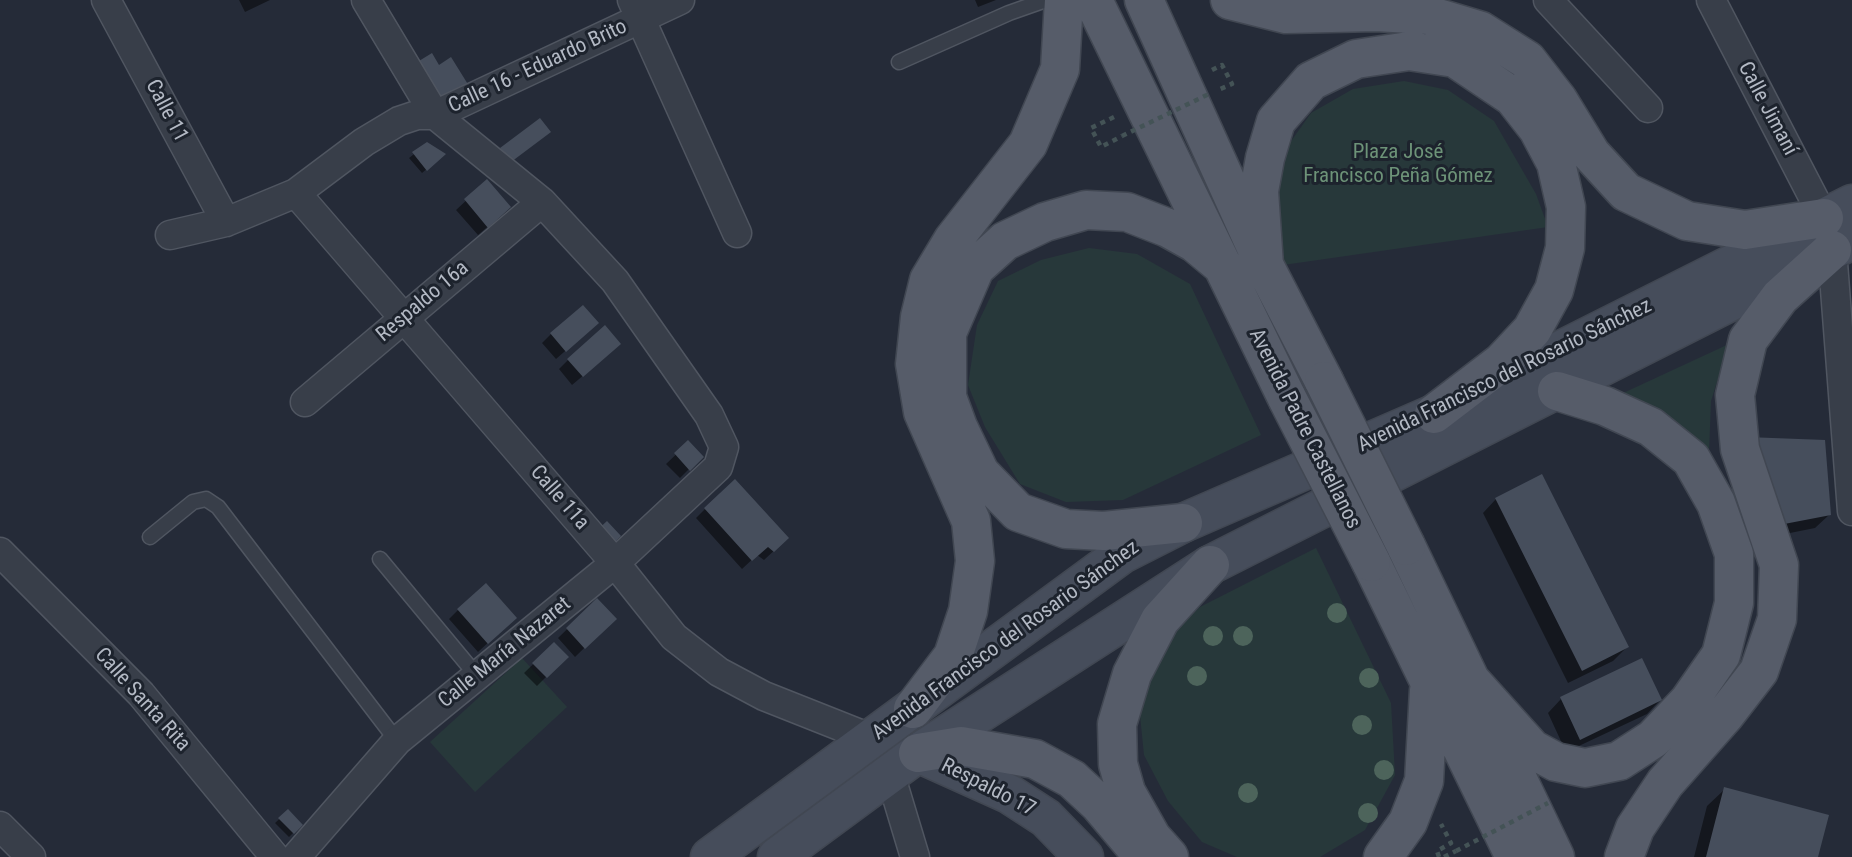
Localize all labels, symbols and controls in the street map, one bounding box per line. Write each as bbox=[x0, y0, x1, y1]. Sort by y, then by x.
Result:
street label: Calle 16 - Eduardo Brito bbox=[445, 15, 631, 119]
street label: Calle Jimaní bbox=[1732, 58, 1802, 160]
street label: Calle 11 bbox=[139, 76, 193, 146]
park label: Plaza José Francisco Peña Gómez bbox=[1303, 140, 1493, 190]
street label: Respaldo 16a bbox=[372, 256, 474, 348]
street label: Avenida Francisco del Rosario Sánchez bbox=[1354, 294, 1656, 458]
street label: Avenida Padre Castellanos bbox=[1243, 325, 1365, 533]
street label: Calle 11a bbox=[524, 461, 594, 535]
street label: Avenida Francisco del Rosario Sánchez bbox=[868, 536, 1144, 746]
street label: Calle María Nazaret bbox=[434, 592, 576, 714]
street label: Calle Santa Rita bbox=[89, 643, 195, 757]
street label: Respaldo 17 bbox=[937, 754, 1039, 822]

